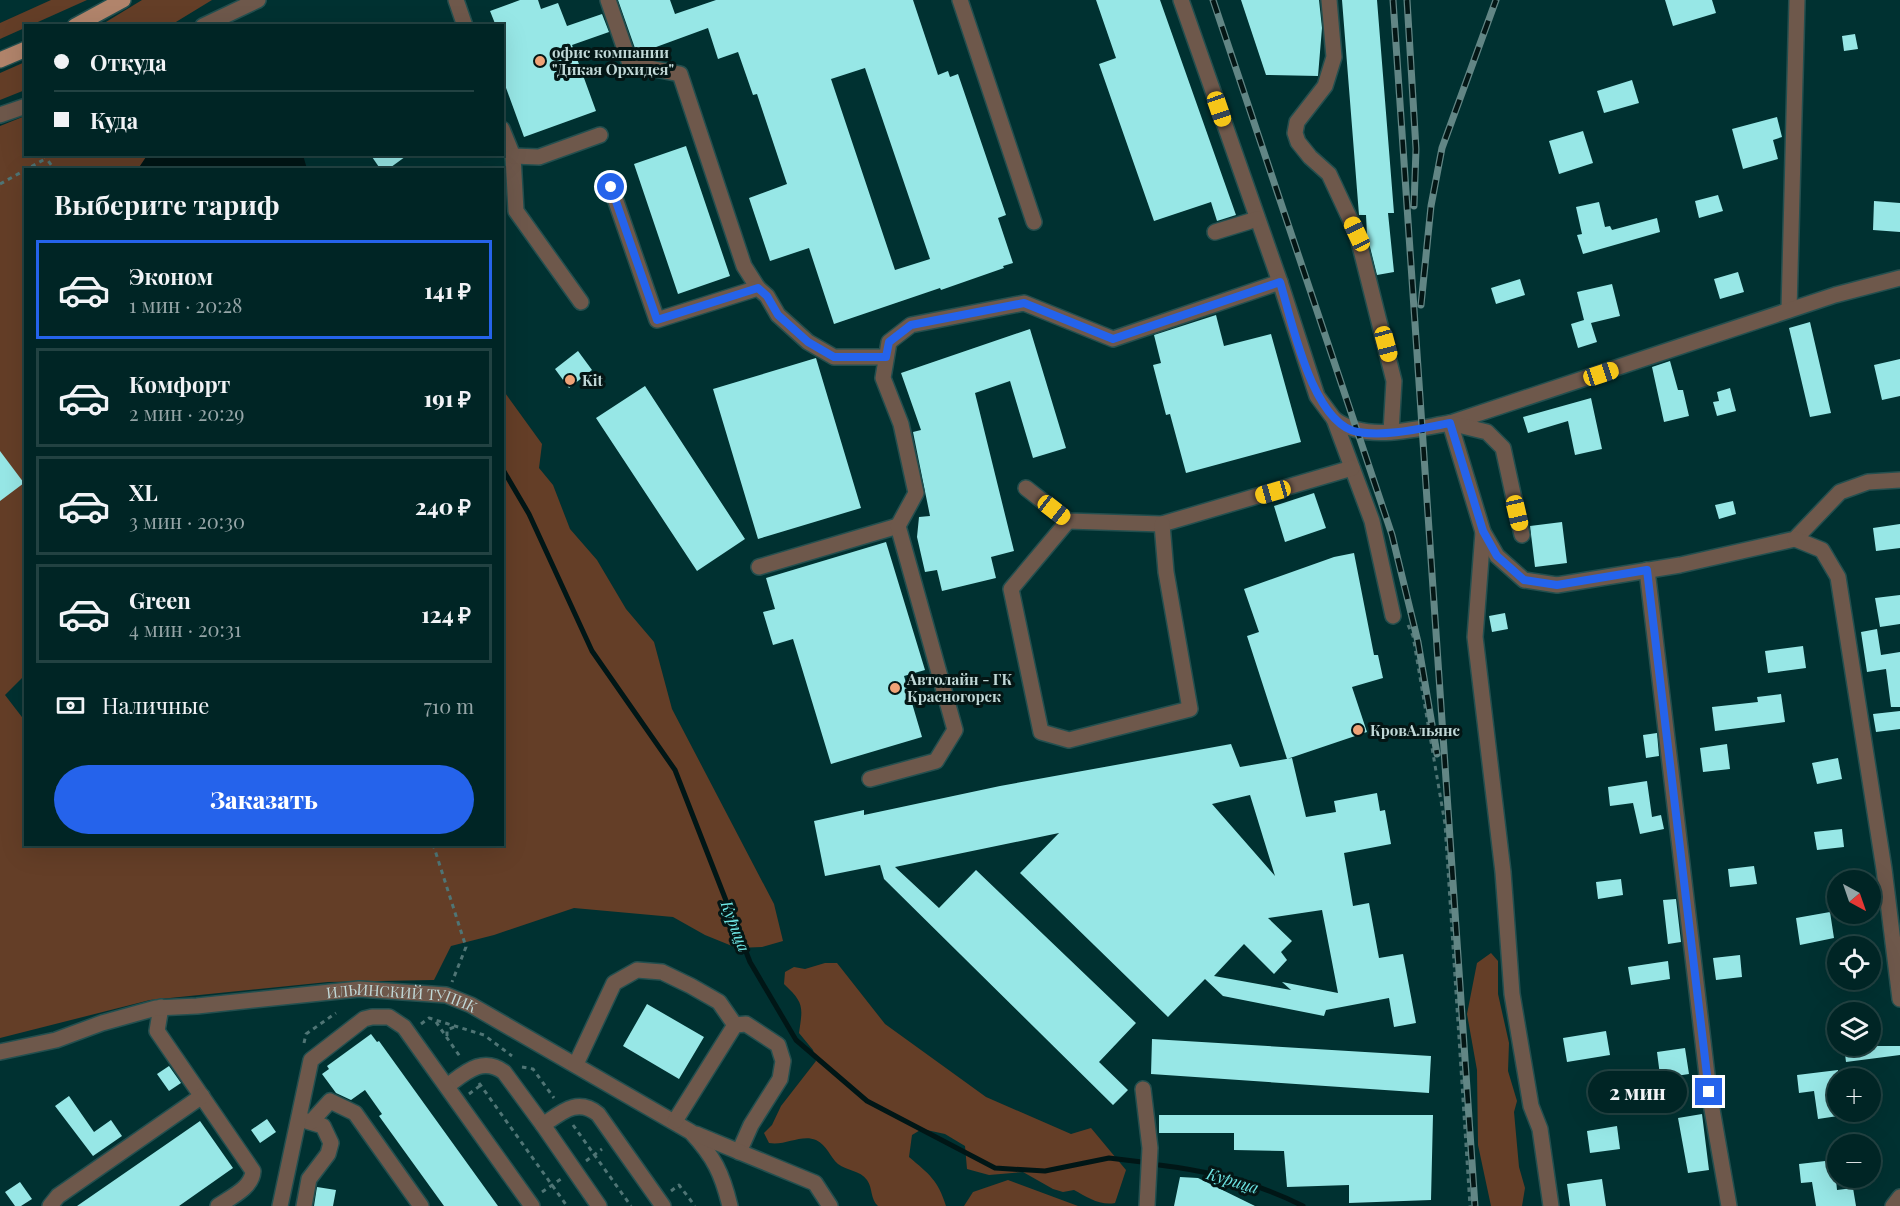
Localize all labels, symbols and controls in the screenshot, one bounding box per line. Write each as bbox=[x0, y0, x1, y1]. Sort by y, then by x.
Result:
place label: офис компании "Дикая Орхидея" bbox=[552, 42, 674, 79]
text: Откуда bbox=[90, 47, 167, 77]
marker: офис компании "Дикая Орхидея" bbox=[533, 54, 547, 68]
car bbox=[1205, 89, 1233, 129]
text: Куда bbox=[90, 105, 138, 135]
route start bbox=[597, 173, 624, 200]
text: Выберите тариф bbox=[54, 186, 280, 222]
car bbox=[1341, 214, 1373, 254]
text: Эконом bbox=[129, 261, 213, 291]
icon: car bbox=[57, 263, 111, 317]
text: 141 ₽ bbox=[424, 275, 471, 305]
text: 1 мин · 20:28 bbox=[129, 291, 242, 318]
car bbox=[1373, 324, 1399, 364]
car bbox=[1581, 360, 1621, 388]
text: Комфорт bbox=[129, 369, 230, 399]
place label: Kit bbox=[582, 370, 603, 390]
icon: car bbox=[57, 371, 111, 425]
marker: Kit bbox=[563, 373, 577, 387]
text: 191 ₽ bbox=[424, 383, 471, 413]
text: 2 мин · 20:29 bbox=[129, 399, 244, 426]
text: XL bbox=[129, 477, 158, 507]
car bbox=[1253, 478, 1293, 506]
icon: car bbox=[57, 479, 111, 533]
text: 240 ₽ bbox=[415, 491, 471, 521]
car bbox=[1034, 492, 1074, 528]
car bbox=[1504, 493, 1530, 533]
text: 3 мин · 20:30 bbox=[129, 507, 245, 534]
text: Green bbox=[129, 585, 191, 615]
icon: car bbox=[57, 587, 111, 641]
text: 124 ₽ bbox=[421, 599, 471, 629]
text: 4 мин · 20:31 bbox=[129, 615, 241, 642]
place label: Автолайн - ГК Красногорск bbox=[906, 669, 1012, 706]
marker: Автолайн - ГК Красногорск bbox=[888, 681, 902, 695]
icon: cash bbox=[54, 689, 87, 722]
text: Наличные bbox=[102, 690, 209, 720]
text: 710 m bbox=[424, 692, 474, 719]
place label: КровАльянс bbox=[1370, 720, 1461, 740]
marker: КровАльянс bbox=[1351, 723, 1365, 737]
button: Заказать bbox=[54, 765, 474, 834]
north arrow bbox=[1827, 870, 1881, 924]
map controls bbox=[1827, 870, 1881, 1188]
water label: Курица bbox=[716, 896, 755, 955]
button: locate bbox=[1827, 936, 1881, 990]
street label: ИЛЬИНСКИЙ ТУПИК bbox=[325, 979, 481, 1017]
button: layers bbox=[1827, 1002, 1881, 1056]
button: + bbox=[1827, 1068, 1881, 1122]
callout: 2 мин bbox=[1589, 1071, 1688, 1113]
text: 2 мин bbox=[1609, 1078, 1666, 1105]
route end bbox=[1695, 1078, 1722, 1105]
button: − bbox=[1827, 1134, 1881, 1188]
water label: Курица bbox=[1203, 1162, 1262, 1198]

